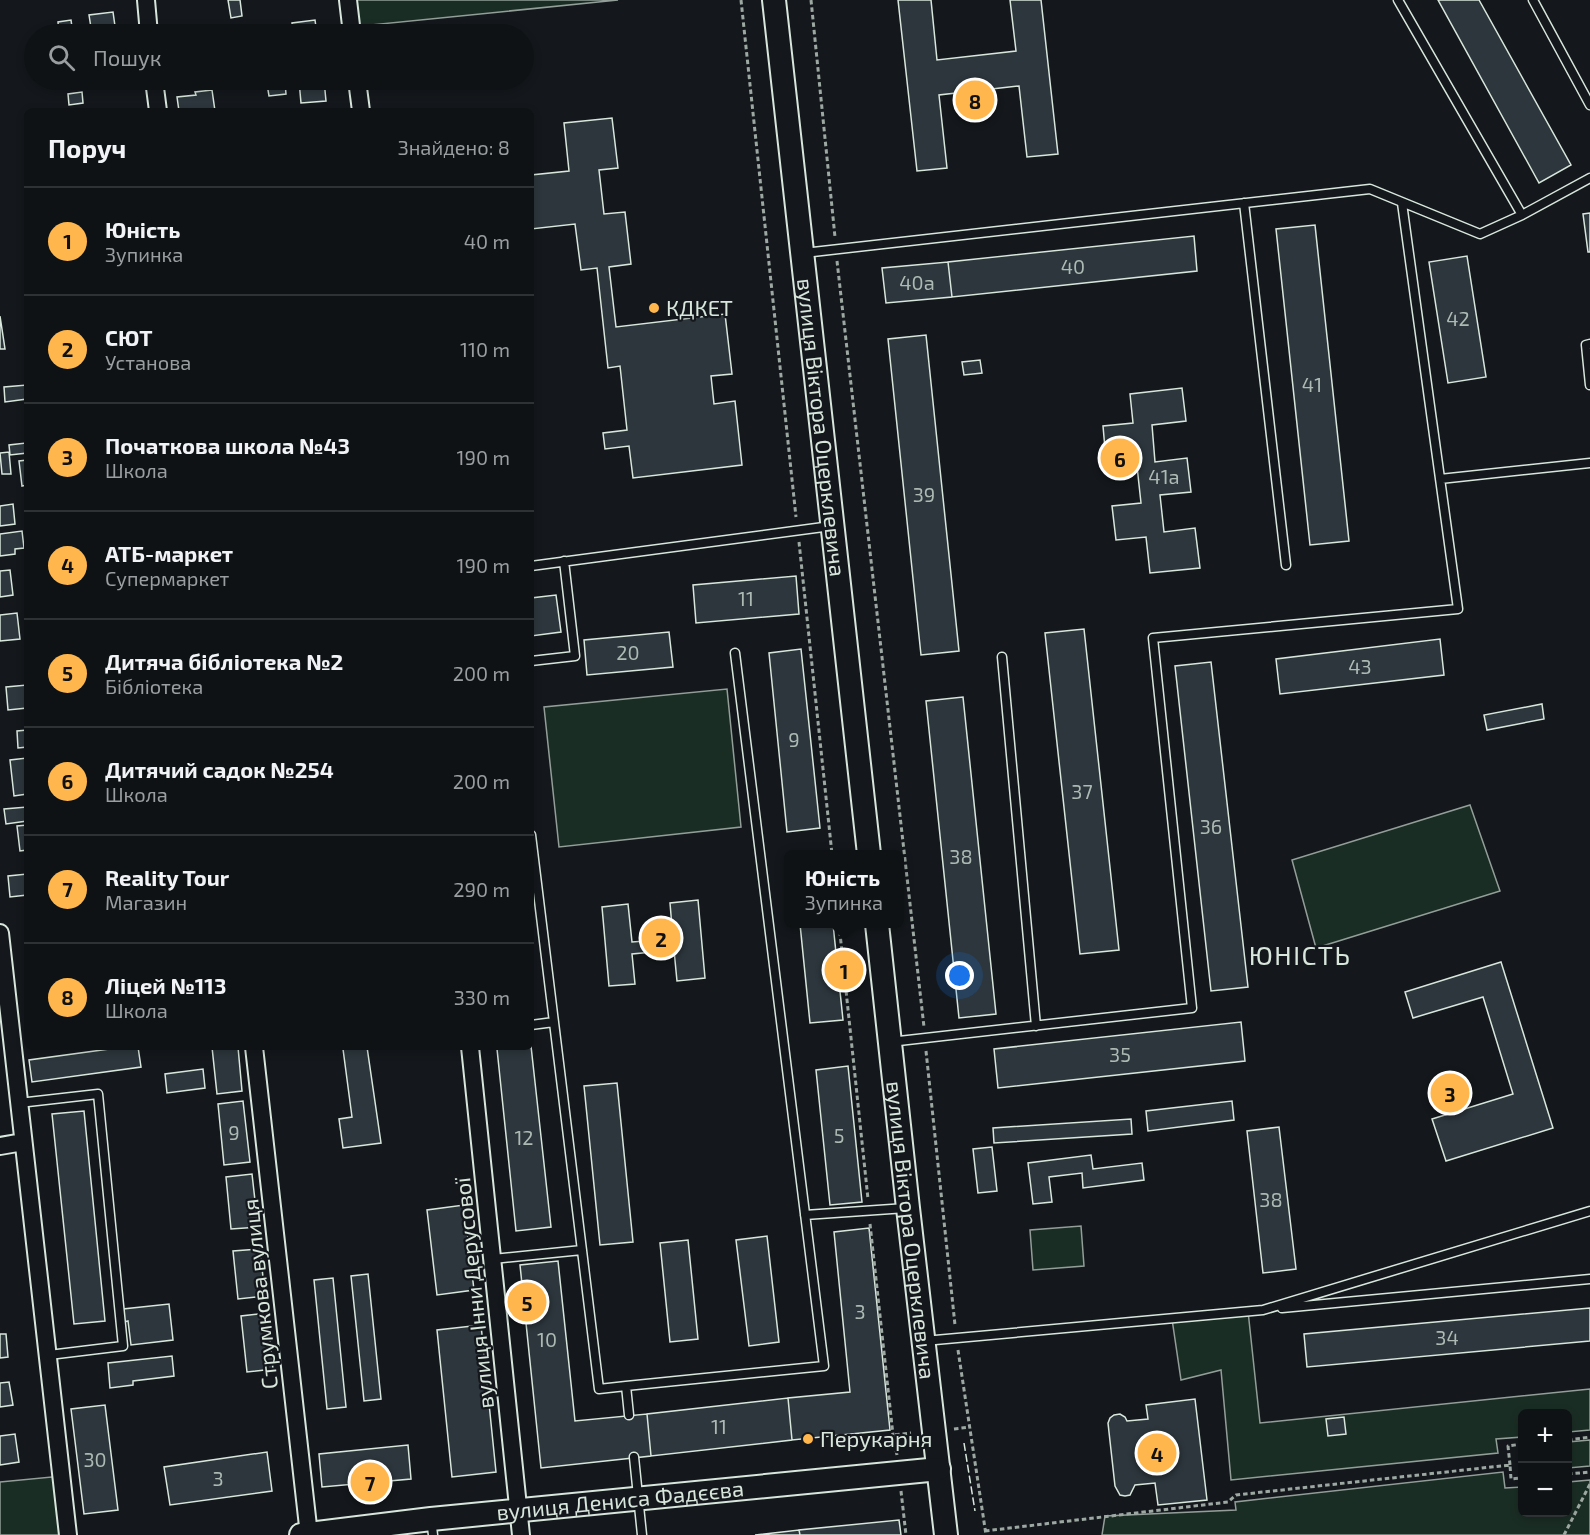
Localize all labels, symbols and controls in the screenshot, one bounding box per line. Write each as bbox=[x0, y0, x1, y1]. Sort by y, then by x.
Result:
search box bbox=[24, 24, 534, 90]
icon: search bbox=[45, 41, 78, 74]
text: Пошук bbox=[93, 44, 162, 70]
pin: 8 bbox=[956, 78, 994, 122]
text: Поруч bbox=[48, 132, 126, 163]
text: Знайдено: 8 bbox=[398, 135, 510, 159]
text: Юність bbox=[105, 216, 180, 242]
text: 1 bbox=[63, 229, 72, 253]
text: 40 m bbox=[464, 229, 510, 253]
text: Зупинка bbox=[105, 242, 183, 266]
house number: 40 bbox=[1061, 254, 1085, 278]
house number: 40а bbox=[899, 270, 935, 294]
street label: вулиця Віктора Оцерклевича bbox=[793, 277, 852, 578]
place label: КДКЕТ bbox=[666, 294, 733, 320]
marker: КДКЕТ bbox=[647, 301, 661, 315]
house number: 42 bbox=[1446, 306, 1470, 330]
text: СЮТ bbox=[105, 324, 152, 350]
text: 2 bbox=[62, 337, 73, 361]
text: 110 m bbox=[460, 337, 510, 361]
text: Установа bbox=[105, 350, 191, 374]
house number: 41 bbox=[1302, 372, 1322, 396]
text: Початкова школа №43 bbox=[105, 432, 350, 458]
pin: 6 bbox=[1100, 436, 1140, 480]
text: 3 bbox=[62, 445, 73, 469]
text: 190 m bbox=[457, 445, 510, 469]
text: Школа bbox=[105, 458, 168, 482]
house number: 41а bbox=[1148, 464, 1180, 488]
house number: 39 bbox=[913, 482, 935, 506]
text: АТБ-маркет bbox=[105, 540, 233, 566]
text: 4 bbox=[61, 553, 74, 577]
text: 190 m bbox=[457, 553, 510, 577]
text: Супермаркет bbox=[105, 566, 229, 590]
house number: 11 bbox=[738, 586, 754, 610]
house number: 20 bbox=[616, 640, 640, 664]
text: Дитяча бібліотека №2 bbox=[105, 648, 343, 674]
house number: 43 bbox=[1348, 654, 1372, 678]
text: 5 bbox=[62, 661, 73, 685]
text: 200 m bbox=[453, 661, 510, 685]
text: Бібліотека bbox=[105, 674, 203, 698]
house number: 9 bbox=[788, 727, 800, 751]
text: Дитячий садок №254 bbox=[105, 756, 334, 782]
text: 6 bbox=[62, 769, 73, 793]
text: 200 m bbox=[453, 769, 510, 793]
house number: 37 bbox=[1071, 779, 1093, 803]
text: Школа bbox=[105, 782, 168, 806]
house number: 36 bbox=[1200, 814, 1222, 838]
house number: 38 bbox=[949, 844, 973, 868]
popup bbox=[784, 850, 904, 928]
text: Reality Tour bbox=[105, 864, 229, 890]
text: Юність bbox=[805, 864, 880, 890]
text: 7 bbox=[62, 877, 73, 901]
text: 290 m bbox=[453, 877, 510, 901]
text: Магазин bbox=[105, 890, 187, 914]
text: Зупинка bbox=[805, 890, 883, 914]
pin: 2 bbox=[642, 916, 680, 960]
district label: ЮНІСТЬ bbox=[1249, 939, 1351, 970]
pin: 1 bbox=[824, 948, 864, 992]
your location bbox=[945, 961, 974, 990]
text: Ліцей №113 bbox=[105, 972, 226, 998]
text: 8 bbox=[61, 985, 74, 1009]
text: 330 m bbox=[454, 985, 510, 1009]
text: Школа bbox=[105, 998, 168, 1022]
house number: 35 bbox=[1109, 1042, 1131, 1066]
pin: 3 bbox=[1430, 1070, 1470, 1116]
street label: вулиця Віктора Оцерклевича bbox=[882, 1080, 942, 1380]
house number: 9 bbox=[228, 1120, 240, 1144]
house number: 5 bbox=[834, 1123, 844, 1147]
house number: 12 bbox=[514, 1125, 534, 1149]
street label: вулиця Інни Дерусової bbox=[448, 1176, 499, 1410]
house number: 38 bbox=[1259, 1187, 1283, 1211]
street label: Струмкова вулиця bbox=[236, 1198, 283, 1390]
pin: 5 bbox=[508, 1280, 546, 1324]
house number: 3 bbox=[854, 1299, 866, 1323]
house number: 34 bbox=[1435, 1325, 1459, 1349]
house number: 10 bbox=[537, 1327, 557, 1351]
map controls bbox=[1518, 1409, 1572, 1517]
button: + bbox=[1518, 1409, 1572, 1463]
house number: 11 bbox=[711, 1414, 727, 1438]
place label: Перукарня bbox=[820, 1425, 933, 1452]
pin: 4 bbox=[1138, 1430, 1176, 1476]
marker: Перукарня bbox=[801, 1432, 815, 1446]
house number: 30 bbox=[83, 1447, 107, 1471]
pin: 7 bbox=[350, 1460, 389, 1504]
button: − bbox=[1518, 1463, 1572, 1517]
house number: 3 bbox=[212, 1466, 224, 1490]
street label: вулиця Дениса Фадєєва bbox=[495, 1474, 745, 1525]

